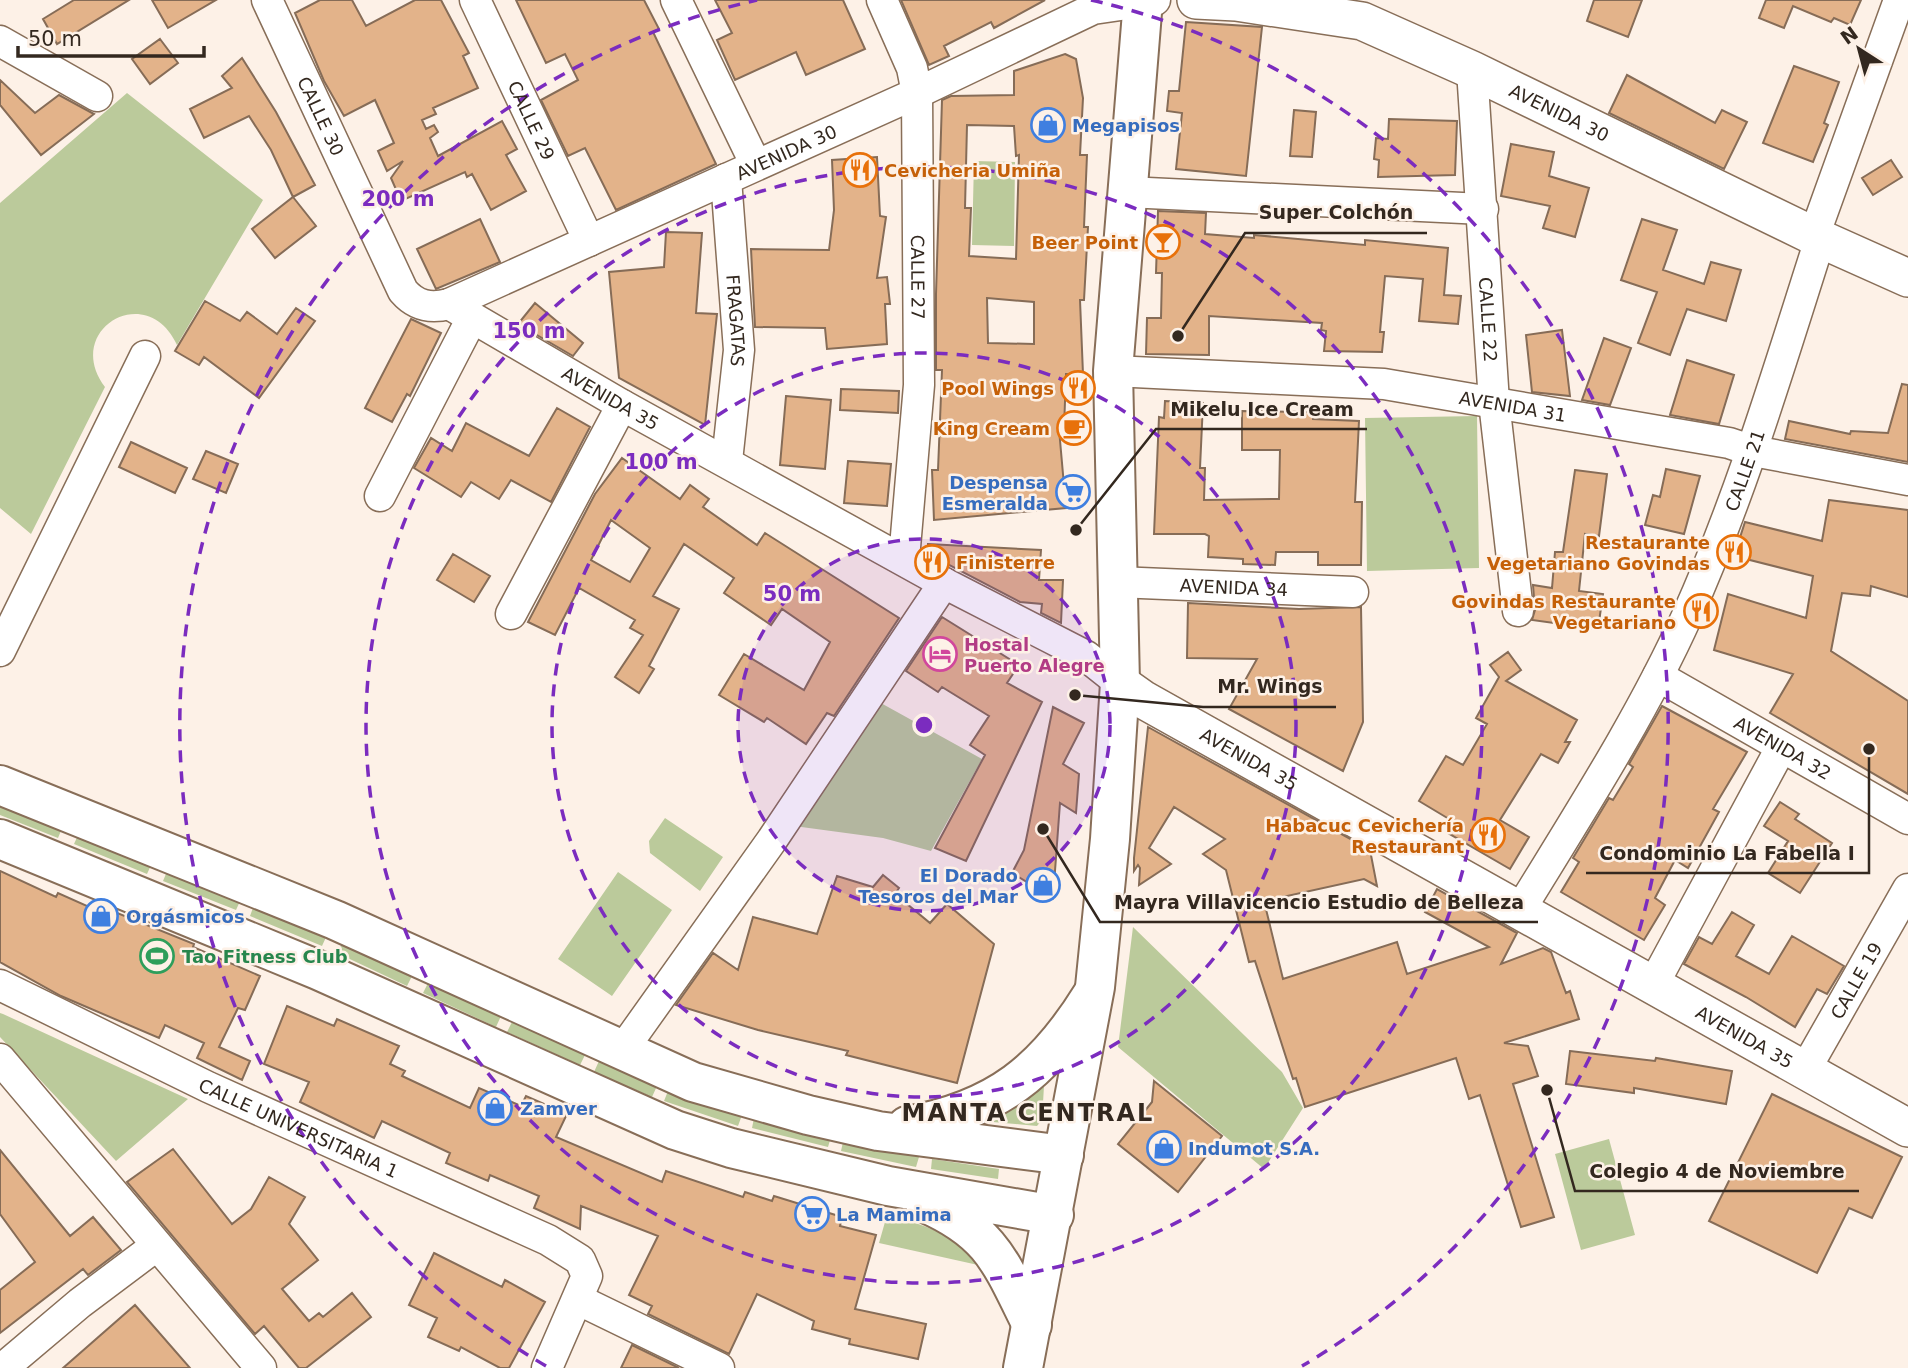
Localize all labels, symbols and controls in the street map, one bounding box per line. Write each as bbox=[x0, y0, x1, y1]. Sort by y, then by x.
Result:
scale bar bbox=[18, 14, 203, 58]
north arrow bbox=[1824, 14, 1894, 84]
text: N bbox=[1836, 22, 1862, 49]
text: 50 m bbox=[28, 27, 82, 51]
street label: CALLE 30 bbox=[294, 73, 349, 159]
street label: CALLE 29 bbox=[504, 77, 560, 163]
street label: AVENIDA 30 bbox=[1506, 79, 1613, 145]
shop icon: Megapisos bbox=[1029, 106, 1067, 144]
place label: Megapisos bbox=[1072, 115, 1180, 136]
street label: AVENIDA 30 bbox=[733, 120, 840, 184]
restaurant icon: Cevicheria Umiña bbox=[841, 151, 879, 189]
place label: Cevicheria Umiña bbox=[884, 160, 1061, 181]
text: 200 m bbox=[361, 187, 435, 211]
callout: Super Colchón bbox=[1245, 193, 1427, 233]
text: Super Colchón bbox=[1259, 201, 1413, 223]
bar icon: Beer Point bbox=[1144, 223, 1182, 261]
place label: Beer Point bbox=[1032, 232, 1138, 253]
street label: CALLE 27 bbox=[907, 235, 929, 320]
street label: FRAGATAS bbox=[723, 274, 750, 368]
street label: CALLE 22 bbox=[1475, 276, 1502, 363]
text: 150 m bbox=[492, 319, 566, 343]
street label: AVENIDA 35 bbox=[558, 362, 663, 434]
restaurant icon: Pool Wings bbox=[1059, 369, 1097, 407]
place label: Pool Wings bbox=[941, 378, 1054, 399]
street label: AVENIDA 31 bbox=[1458, 387, 1568, 425]
callout: Mikelu Ice Cream bbox=[1156, 389, 1367, 429]
text: Mikelu Ice Cream bbox=[1170, 398, 1354, 420]
cafe icon: King Cream bbox=[1055, 409, 1093, 447]
place label: King Cream bbox=[933, 418, 1050, 439]
street label: CALLE 21 bbox=[1720, 427, 1768, 514]
text: 100 m bbox=[624, 450, 698, 474]
place label: Despensa Esmeralda bbox=[942, 472, 1048, 514]
supermarket icon: Despensa Esmeralda bbox=[1054, 473, 1092, 511]
place label: Restaurante Vegetariano Govindas bbox=[1487, 532, 1710, 574]
restaurant icon: Restaurante Vegetariano Govindas bbox=[1715, 533, 1753, 571]
restaurant icon: Finisterre bbox=[913, 543, 951, 581]
place label: Finisterre bbox=[956, 552, 1055, 573]
street label: AVENIDA 34 bbox=[1179, 574, 1288, 600]
text: 50 m bbox=[763, 582, 821, 606]
place label: Govindas Restaurante Vegetariano bbox=[1451, 591, 1676, 633]
restaurant icon: Govindas Restaurante Vegetariano bbox=[1682, 592, 1720, 630]
place label: Hostal Puerto Alegre bbox=[964, 634, 1105, 676]
hotel icon: Hostal Puerto Alegre bbox=[921, 635, 959, 673]
callout: Mr. Wings bbox=[1203, 667, 1336, 707]
text: Mr. Wings bbox=[1217, 675, 1323, 697]
street label: AVENIDA 32 bbox=[1731, 712, 1835, 783]
centre of rings bbox=[912, 713, 936, 737]
street label: AVENIDA 35 bbox=[1197, 723, 1302, 795]
place label: Habacuc Cevichería Restaurant bbox=[1265, 815, 1464, 857]
restaurant icon: Habacuc Cevichería Restaurant bbox=[1469, 816, 1507, 854]
callout: Condominio La Fabella I bbox=[1586, 833, 1869, 873]
text: Condominio La Fabella I bbox=[1599, 842, 1855, 864]
place label: El Dorado Tesoros del Mar bbox=[858, 865, 1018, 907]
shop icon: El Dorado Tesoros del Mar bbox=[1024, 866, 1062, 904]
callout: Mayra Villavicencio Estudio de Belleza bbox=[1100, 882, 1538, 922]
text: Mayra Villavicencio Estudio de Belleza bbox=[1114, 891, 1524, 913]
shop icon: Orgásmicos bbox=[82, 897, 120, 935]
place label: Orgásmicos bbox=[126, 906, 245, 927]
sports icon: Tao Fitness Club bbox=[138, 937, 176, 975]
street label: CALLE 19 bbox=[1826, 938, 1886, 1023]
place label: Tao Fitness Club bbox=[182, 946, 348, 967]
street label: AVENIDA 35 bbox=[1692, 1001, 1797, 1072]
street label: CALLE UNIVERSITARIA 1 bbox=[195, 1074, 402, 1182]
shop icon: Zamver bbox=[476, 1089, 514, 1127]
place label: Zamver bbox=[520, 1098, 597, 1119]
district label: MANTA CENTRAL bbox=[902, 1099, 1154, 1127]
shop icon: Indumot S.A. bbox=[1145, 1129, 1183, 1167]
place label: Indumot S.A. bbox=[1188, 1138, 1320, 1159]
callout: Colegio 4 de Noviembre bbox=[1575, 1151, 1859, 1191]
text: Colegio 4 de Noviembre bbox=[1589, 1160, 1845, 1182]
supermarket icon: La Mamima bbox=[793, 1195, 831, 1233]
place label: La Mamima bbox=[836, 1204, 952, 1225]

